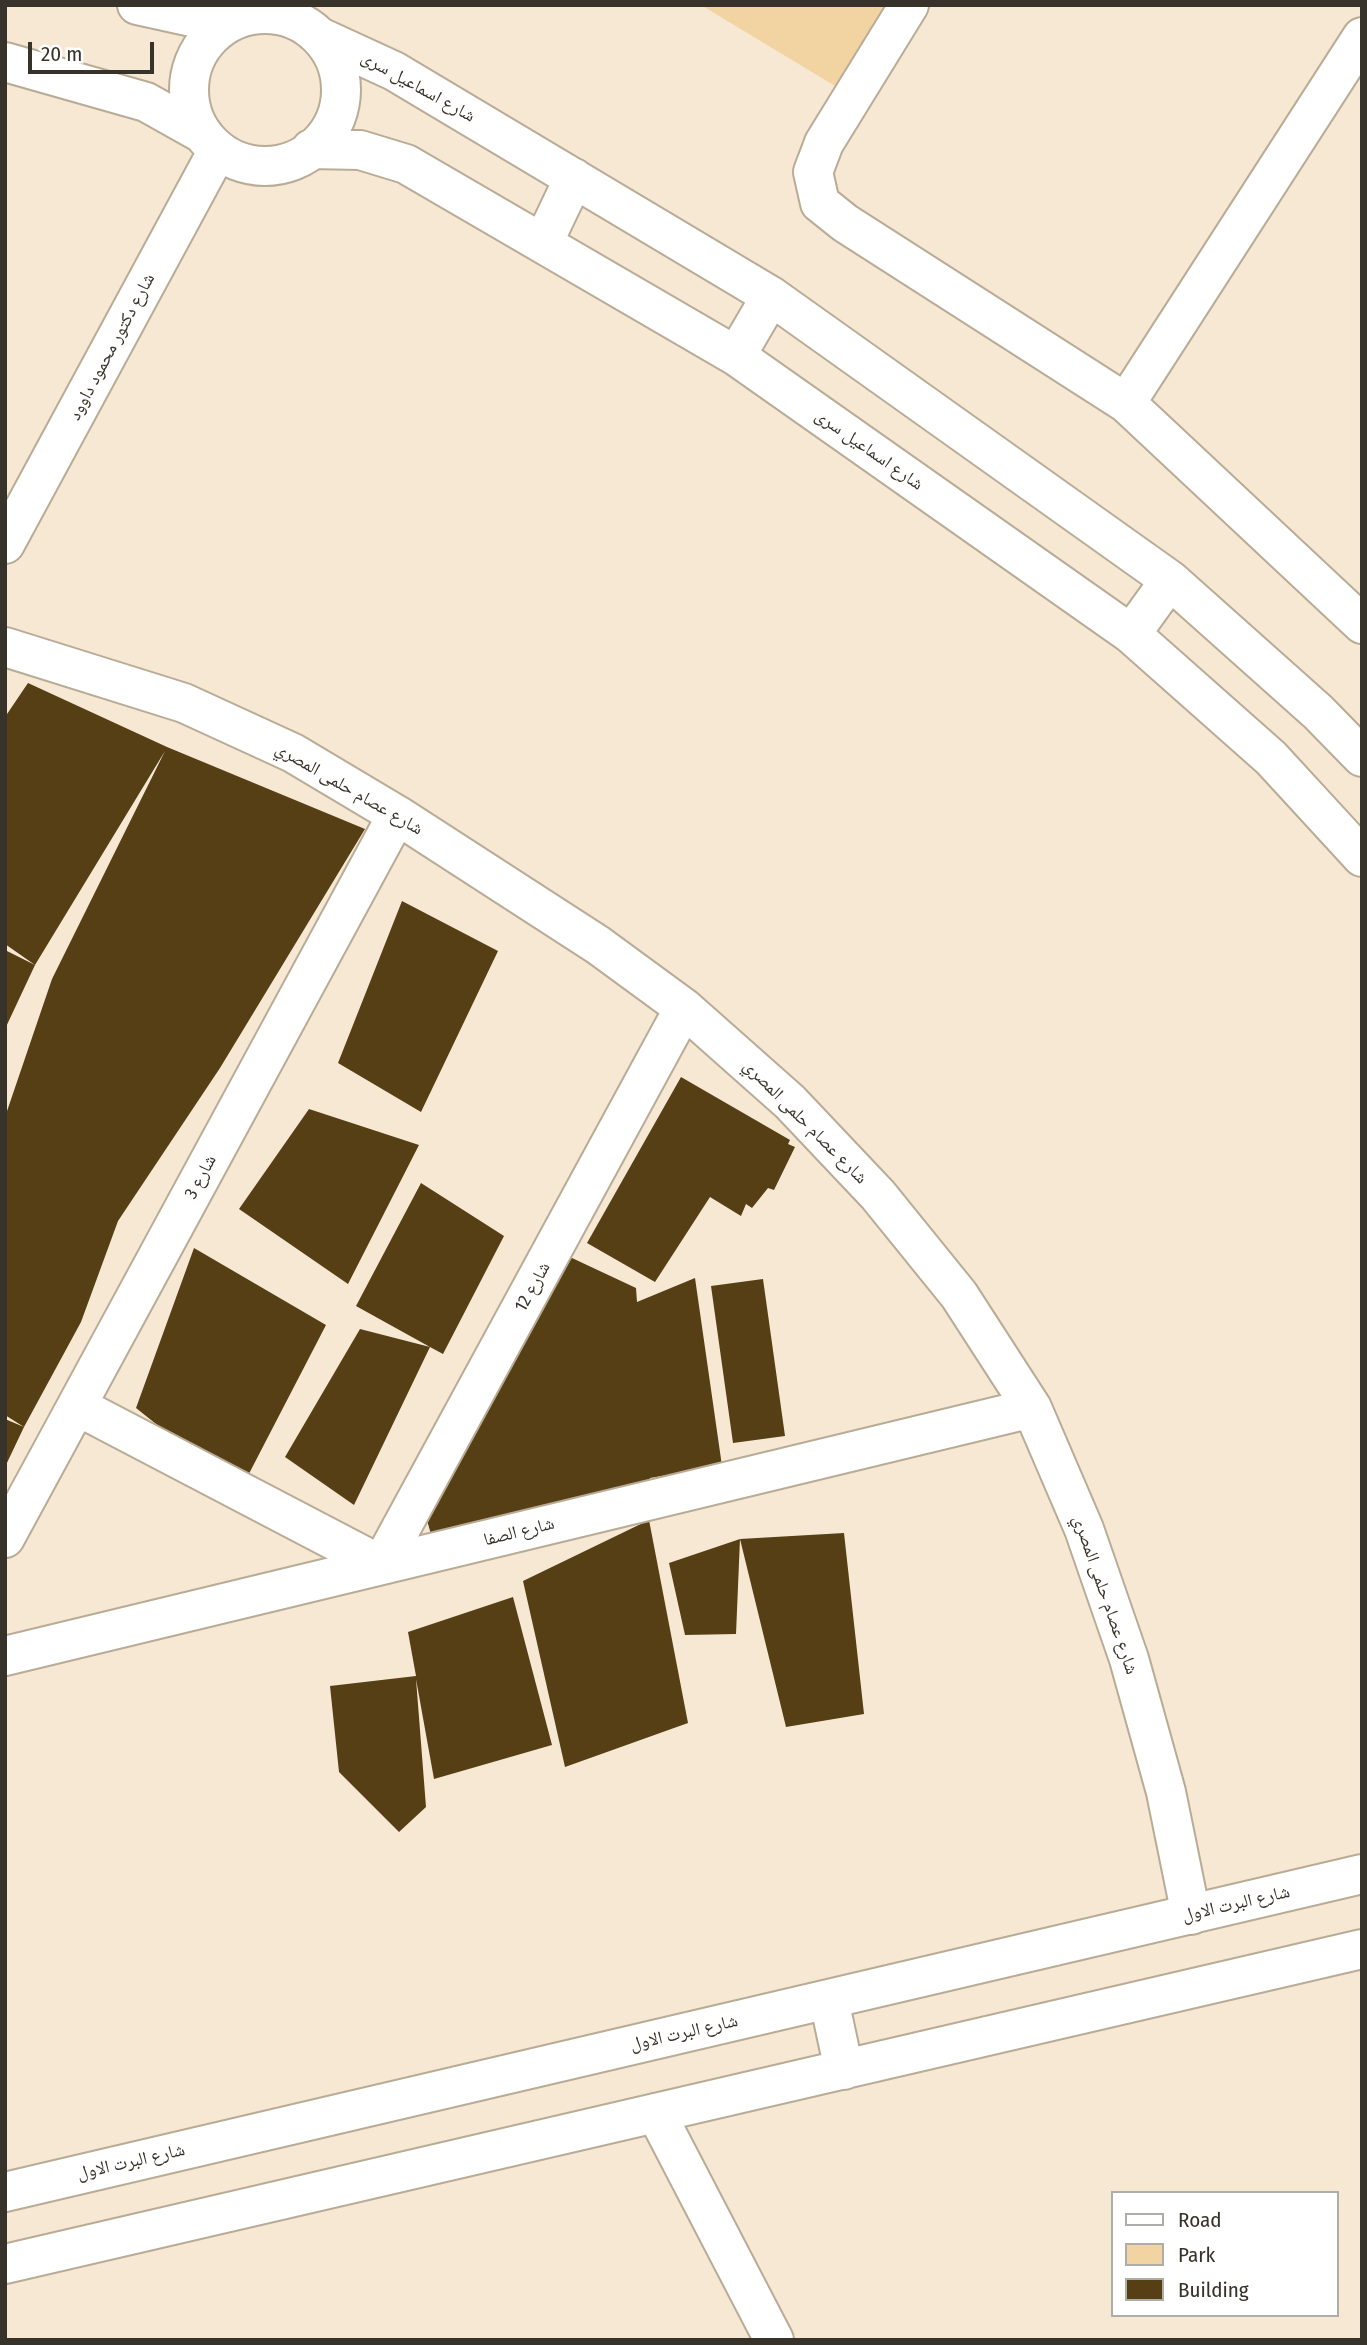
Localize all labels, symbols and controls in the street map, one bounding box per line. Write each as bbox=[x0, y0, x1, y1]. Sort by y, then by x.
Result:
scale bar bbox=[32, 28, 158, 72]
text: 20 m bbox=[41, 41, 82, 67]
street label: شارع اسماعيل سرى bbox=[357, 47, 479, 127]
street label: شارع دكتور محمود داوود bbox=[64, 270, 160, 424]
street label: شارع اسماعيل سرى bbox=[811, 405, 927, 495]
street label: شارع عصام حلمى المصري bbox=[271, 738, 427, 840]
street label: شارع عصام حلمى المصري bbox=[738, 1055, 872, 1189]
street label: شارع 3 bbox=[181, 1151, 221, 1203]
street label: شارع 12 bbox=[511, 1258, 555, 1316]
street label: شارع الصفا bbox=[481, 1513, 557, 1551]
street label: شارع عصام حلمى المصري bbox=[1068, 1513, 1142, 1677]
street label: شارع البرت الاول bbox=[1180, 1881, 1292, 1927]
street label: شارع البرت الاول bbox=[628, 2010, 740, 2056]
street label: شارع البرت الاول bbox=[75, 2139, 187, 2185]
legend bbox=[1112, 2191, 1339, 2317]
text: Road bbox=[1178, 2207, 1222, 2233]
text: Park bbox=[1178, 2242, 1215, 2268]
text: Building bbox=[1178, 2277, 1249, 2303]

